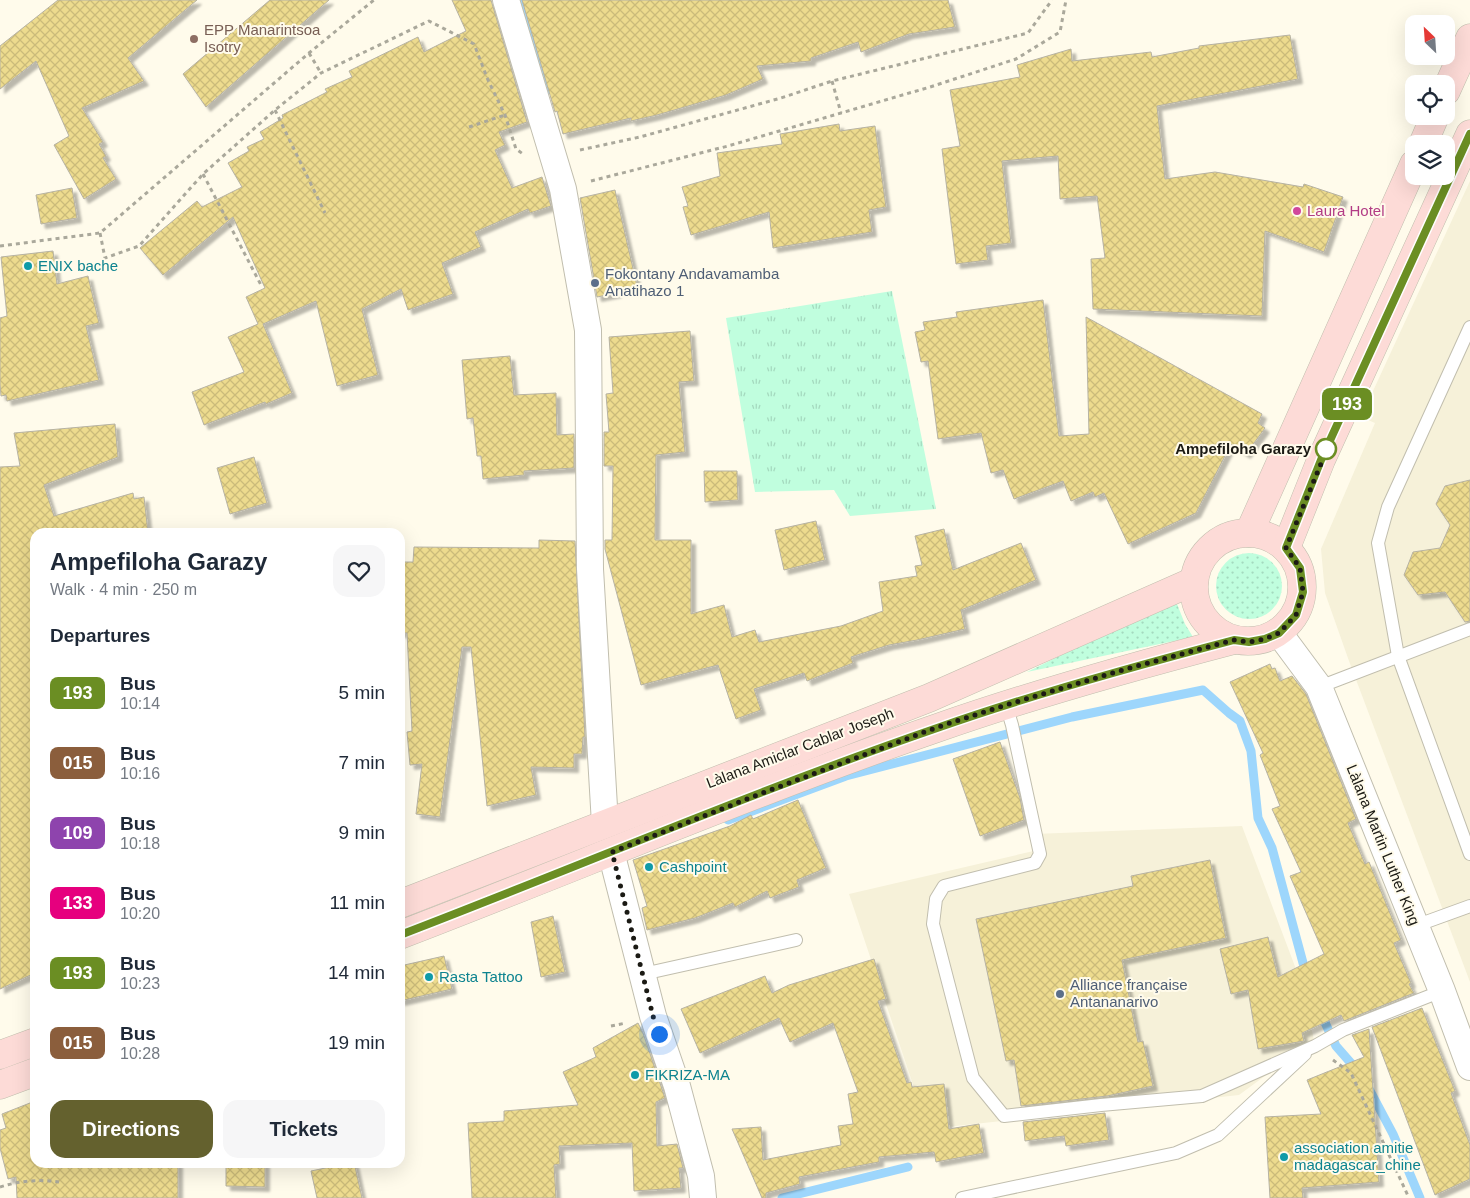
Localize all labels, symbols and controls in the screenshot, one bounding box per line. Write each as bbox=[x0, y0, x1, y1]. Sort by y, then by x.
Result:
north arrow bbox=[1405, 15, 1455, 65]
map controls bbox=[1405, 15, 1455, 185]
place label: EPP Manarintsoa Isotry bbox=[204, 21, 321, 55]
marker: EPP Manarintsoa Isotry bbox=[188, 33, 200, 45]
button: locate bbox=[1405, 75, 1455, 125]
button: layers bbox=[1405, 135, 1455, 185]
place label: Laura Hotel bbox=[1307, 202, 1385, 219]
marker: Laura Hotel bbox=[1291, 205, 1303, 217]
place label: ENIX bache bbox=[38, 257, 118, 274]
marker: ENIX bache bbox=[22, 260, 34, 272]
place label: Fokontany Andavamamba Anatihazo 1 bbox=[605, 265, 780, 299]
marker: Fokontany Andavamamba Anatihazo 1 bbox=[589, 277, 601, 289]
line badge: 193 bbox=[1318, 388, 1376, 420]
text: 193 bbox=[1332, 394, 1362, 414]
marker: Ampefiloha Garazy bbox=[1315, 438, 1337, 460]
place label: Ampefiloha Garazy bbox=[1175, 440, 1312, 457]
button: heart bbox=[333, 545, 385, 597]
text: Ampefiloha Garazy bbox=[50, 548, 267, 575]
text: Walk · 4 min · 250 m bbox=[50, 581, 197, 598]
text: Departures bbox=[50, 625, 150, 646]
text: Bus bbox=[120, 673, 156, 694]
text: 5 min bbox=[339, 682, 385, 703]
text: 193 bbox=[62, 683, 93, 703]
text: 10:14 bbox=[120, 695, 160, 712]
street label: Làlana Amiclar Cablar Joseph bbox=[704, 704, 896, 791]
text: Bus bbox=[120, 743, 156, 764]
text: 7 min bbox=[339, 752, 385, 773]
text: 015 bbox=[62, 753, 93, 773]
street label: Làlana Martin Luther King bbox=[1343, 762, 1424, 928]
text: 10:16 bbox=[120, 765, 160, 782]
text: Bus bbox=[120, 813, 156, 834]
text: 9 min bbox=[339, 822, 385, 843]
text: 109 bbox=[62, 823, 93, 843]
text: 10:18 bbox=[120, 835, 160, 852]
place label: Cashpoint bbox=[659, 858, 727, 875]
marker: Cashpoint bbox=[643, 861, 655, 873]
text: Bus bbox=[120, 883, 156, 904]
text: 11 min bbox=[329, 892, 385, 913]
text: 133 bbox=[62, 893, 93, 913]
text: 10:20 bbox=[120, 905, 160, 922]
text: Bus bbox=[120, 953, 156, 974]
text: 14 min bbox=[328, 962, 385, 983]
text: 193 bbox=[62, 963, 93, 983]
place label: Rasta Tattoo bbox=[439, 968, 523, 985]
marker: Rasta Tattoo bbox=[423, 971, 435, 983]
text: 10:23 bbox=[120, 975, 160, 992]
place label: Alliance française Antananarivo bbox=[1070, 976, 1188, 1010]
marker: Alliance française Antananarivo bbox=[1054, 988, 1066, 1000]
your location bbox=[647, 1022, 672, 1047]
text: Bus bbox=[120, 1023, 156, 1044]
text: 19 min bbox=[328, 1032, 385, 1053]
text: 015 bbox=[62, 1033, 93, 1053]
text: 10:28 bbox=[120, 1045, 160, 1062]
place label: FIKRIZA-MA bbox=[645, 1066, 730, 1083]
marker: FIKRIZA-MA bbox=[629, 1069, 641, 1081]
button: Directions bbox=[50, 1100, 213, 1158]
button: Tickets bbox=[223, 1100, 385, 1158]
place label: association amitie madagascar_chine bbox=[1294, 1139, 1421, 1173]
marker: association amitie madagascar_chine bbox=[1278, 1151, 1290, 1163]

